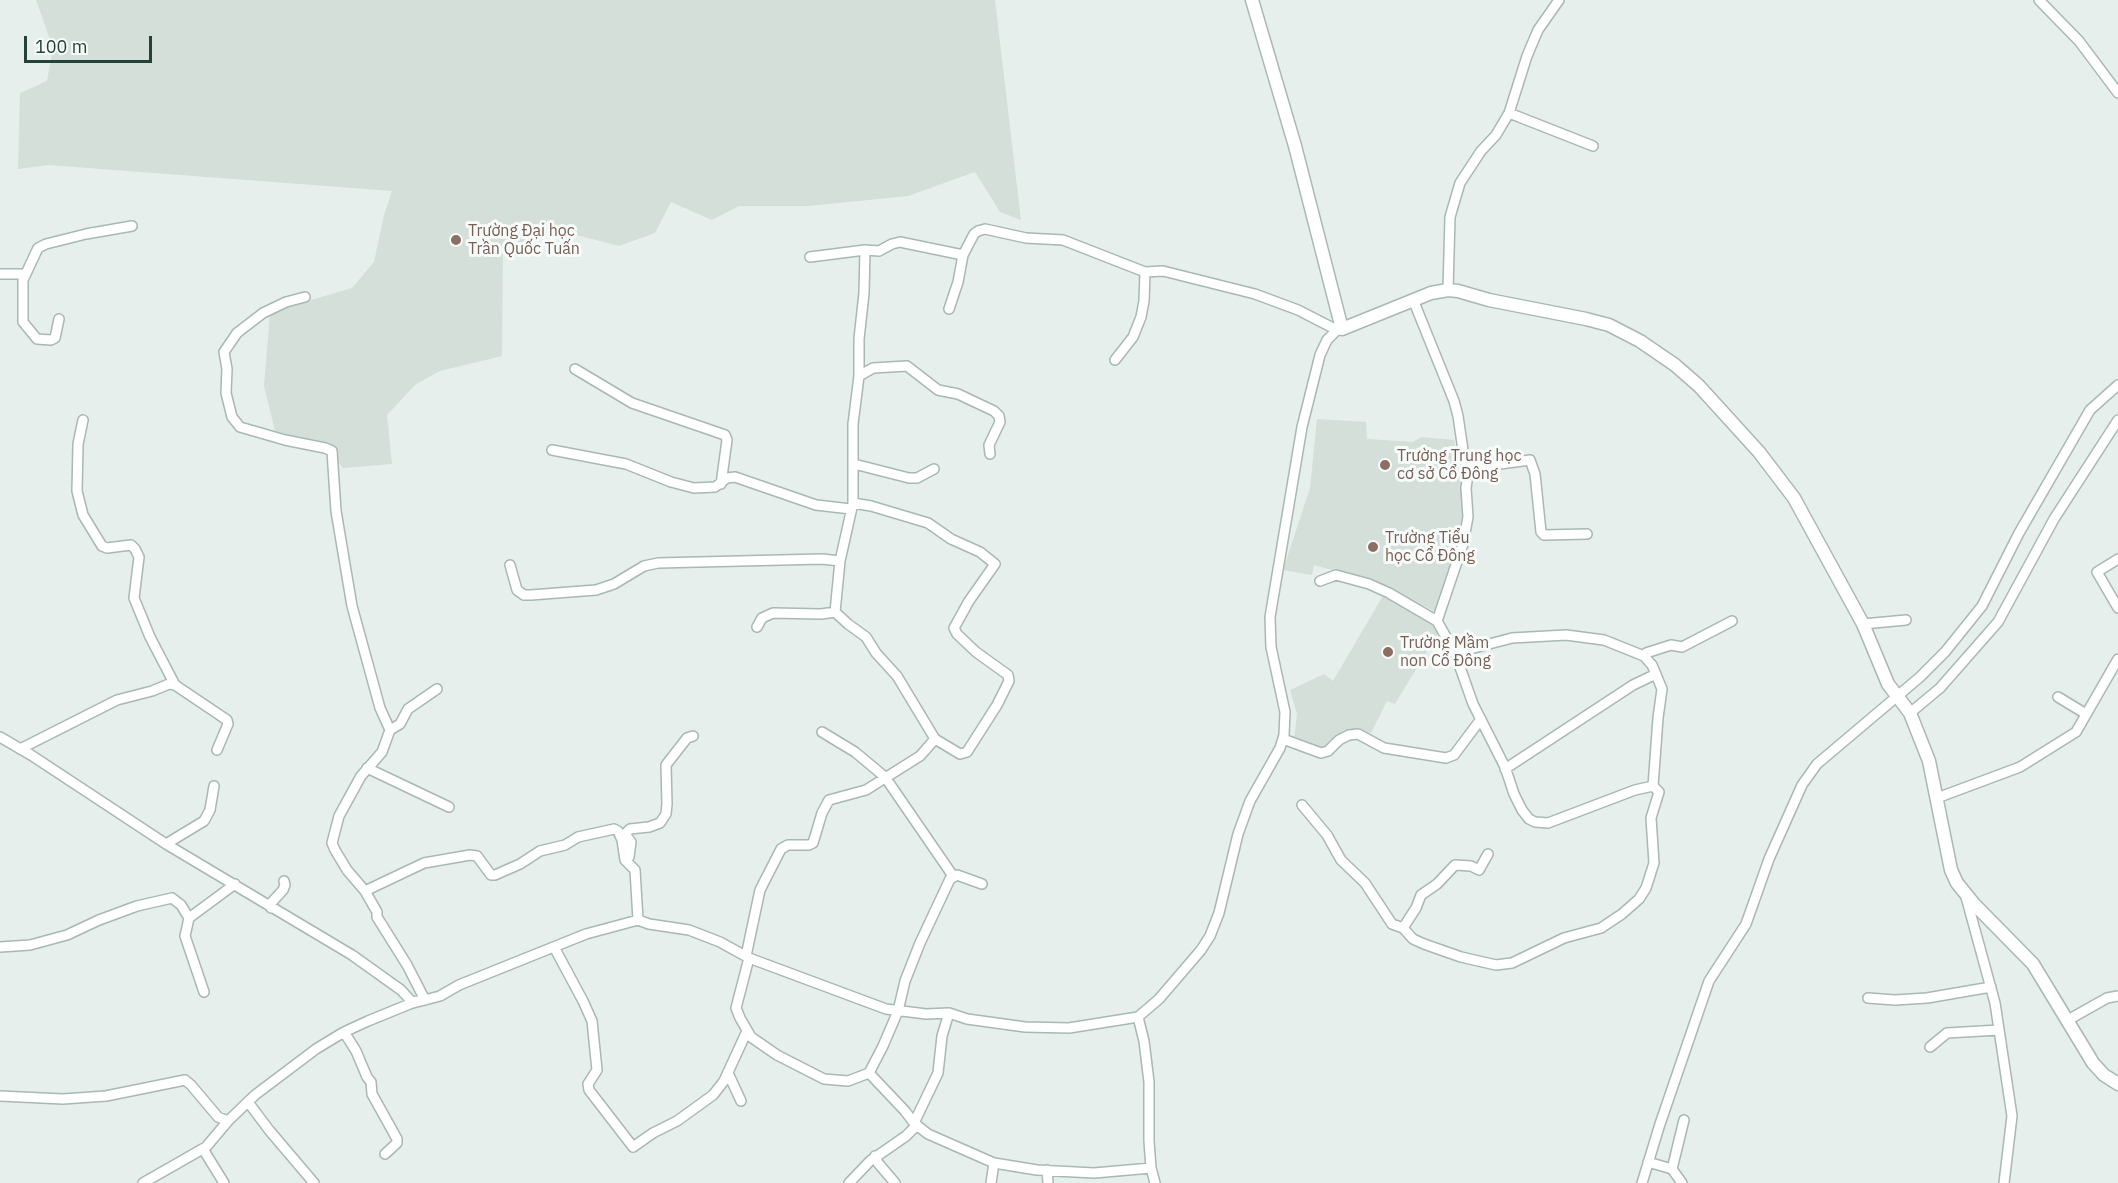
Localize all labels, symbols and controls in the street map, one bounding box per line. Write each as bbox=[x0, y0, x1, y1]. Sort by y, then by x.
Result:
scale bar bbox=[27, 24, 154, 62]
text: 100 m bbox=[35, 35, 87, 58]
place label: Trường Đại học Trần Quốc Tuấn bbox=[468, 221, 580, 259]
marker: Trường Đại học Trần Quốc Tuấn bbox=[449, 233, 463, 247]
place label: Trường Trung học cơ sở Cổ Đông bbox=[1397, 446, 1521, 484]
marker: Trường Trung học cơ sở Cổ Đông bbox=[1378, 458, 1392, 472]
place label: Trường Tiểu học Cổ Đông bbox=[1385, 528, 1475, 566]
marker: Trường Tiểu học Cổ Đông bbox=[1366, 540, 1380, 554]
place label: Trường Mầm non Cổ Đông bbox=[1400, 633, 1491, 671]
marker: Trường Mầm non Cổ Đông bbox=[1381, 645, 1395, 659]

